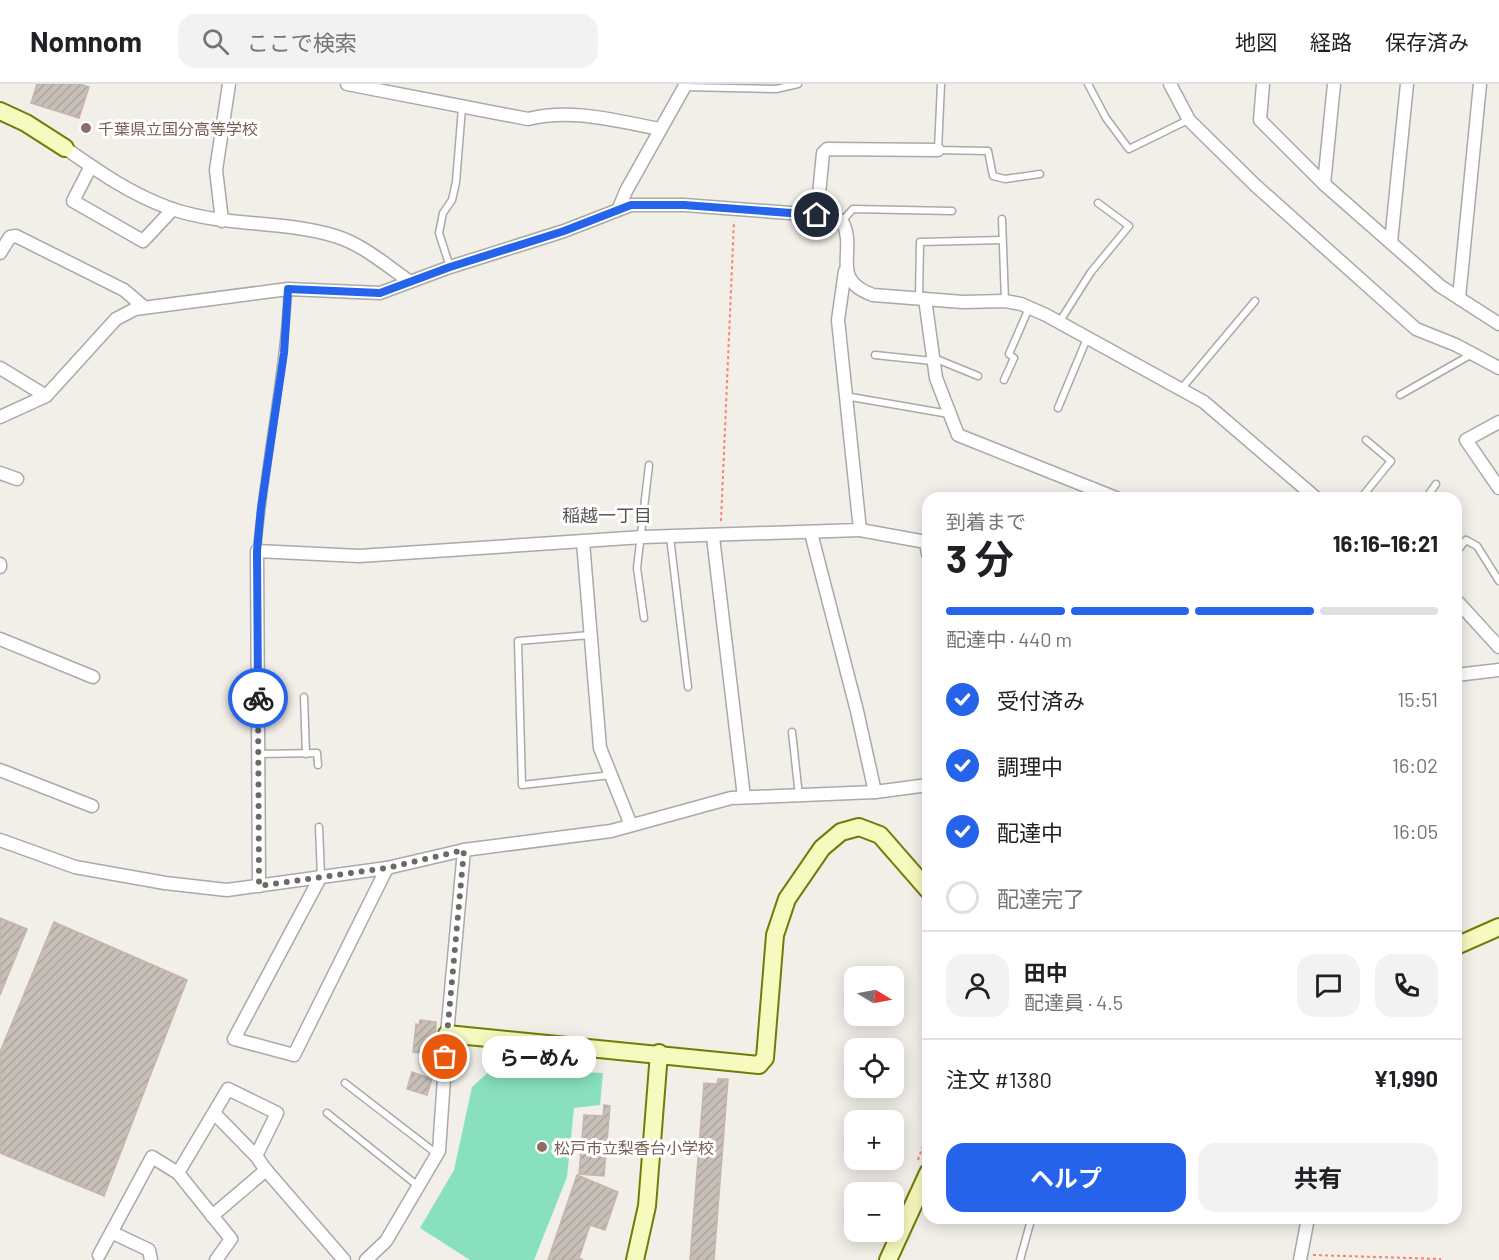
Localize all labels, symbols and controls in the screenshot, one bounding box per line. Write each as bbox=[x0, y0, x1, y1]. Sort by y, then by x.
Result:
search box bbox=[178, 14, 598, 68]
text: Nomnom bbox=[30, 24, 142, 58]
icon: search bbox=[199, 25, 232, 58]
text: ここで検索 bbox=[247, 29, 357, 55]
text: 地図 bbox=[1235, 29, 1277, 54]
text: 経路 bbox=[1310, 29, 1352, 54]
text: 保存済み bbox=[1385, 29, 1469, 54]
place label: 千葉県立国分高等学校 bbox=[98, 119, 258, 138]
marker: 千葉県立国分高等学校 bbox=[79, 121, 93, 135]
pin bbox=[791, 189, 842, 240]
icon: home bbox=[800, 198, 833, 231]
district label: 稲越一丁目 bbox=[562, 504, 652, 526]
text: 到着まで bbox=[946, 509, 1026, 533]
text: 16:16–16:21 bbox=[1333, 530, 1438, 556]
text: 3 分 bbox=[946, 534, 1014, 581]
text: 配達中 · 440 m bbox=[946, 627, 1072, 651]
courier bbox=[228, 668, 288, 728]
icon: bike bbox=[242, 682, 275, 715]
icon: check bbox=[946, 683, 979, 716]
text: 受付済み bbox=[997, 687, 1085, 713]
text: 15:51 bbox=[1397, 687, 1438, 711]
icon: check bbox=[946, 749, 979, 782]
text: 調理中 bbox=[997, 753, 1063, 779]
text: 16:02 bbox=[1392, 753, 1438, 777]
icon: check bbox=[946, 815, 979, 848]
text: 配達中 bbox=[997, 819, 1063, 845]
text: 16:05 bbox=[1392, 819, 1438, 843]
text: 配達完了 bbox=[997, 885, 1085, 911]
button: person bbox=[946, 954, 1009, 1017]
button: chat bbox=[1297, 954, 1360, 1017]
button: phone bbox=[1375, 954, 1438, 1017]
text: 田中 bbox=[1024, 959, 1068, 985]
north arrow bbox=[844, 966, 904, 1026]
map controls bbox=[844, 966, 904, 1242]
text: 配達員 · 4.5 bbox=[1024, 990, 1123, 1014]
pin bbox=[419, 1031, 470, 1082]
callout: らーめん bbox=[481, 1036, 595, 1078]
button: locate bbox=[844, 1038, 904, 1098]
icon: bag bbox=[428, 1040, 461, 1073]
text: らーめん bbox=[499, 1045, 579, 1069]
text: ¥1,990 bbox=[1373, 1065, 1438, 1091]
text: 注文 #1380 bbox=[946, 1066, 1052, 1092]
button: + bbox=[844, 1110, 904, 1170]
place label: 松戸市立梨香台小学校 bbox=[554, 1138, 714, 1157]
marker: 松戸市立梨香台小学校 bbox=[535, 1140, 549, 1154]
button: ヘルプ bbox=[946, 1143, 1186, 1212]
button: 共有 bbox=[1198, 1143, 1438, 1212]
button: − bbox=[844, 1182, 904, 1242]

